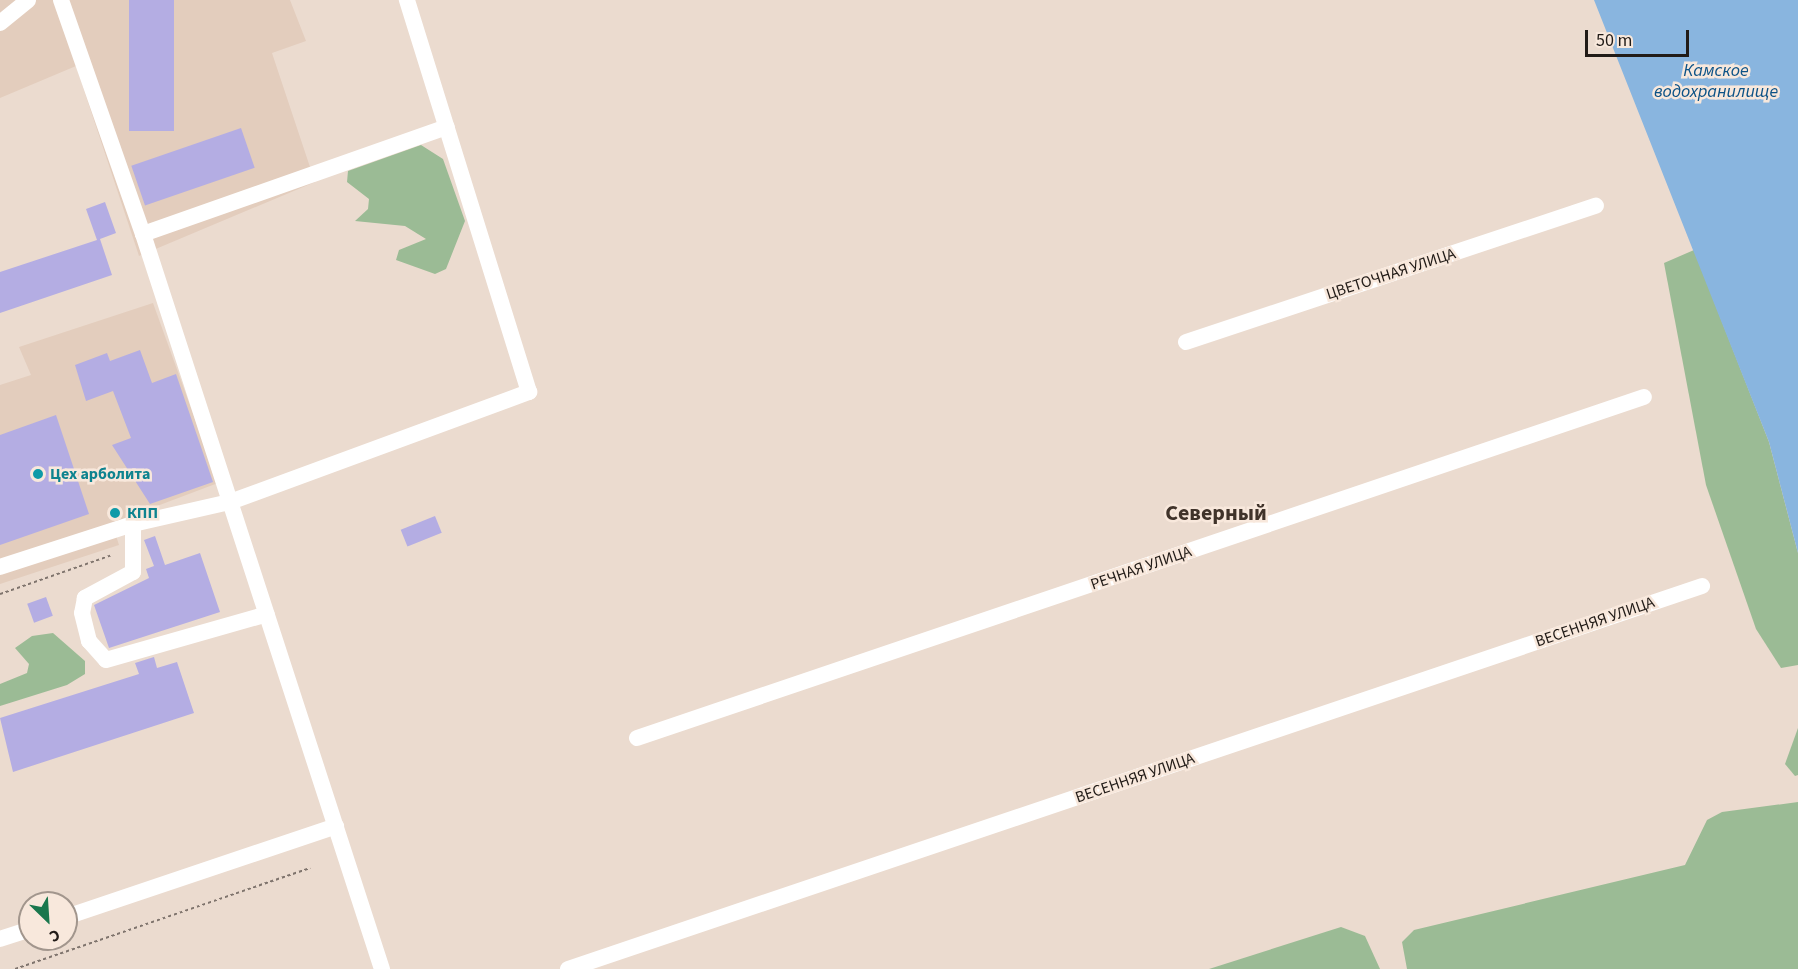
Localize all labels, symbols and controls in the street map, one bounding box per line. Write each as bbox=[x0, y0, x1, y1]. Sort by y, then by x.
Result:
scale bar bbox=[1588, 18, 1692, 56]
text: 50 m bbox=[1596, 28, 1632, 53]
water label: Камское водохранилище bbox=[1654, 61, 1778, 104]
street label: ЦВЕТОЧНАЯ УЛИЦА bbox=[1324, 244, 1458, 304]
place label: Цех арболита bbox=[50, 464, 150, 484]
marker: Цех арболита bbox=[31, 467, 45, 481]
district label: Северный bbox=[1165, 501, 1267, 527]
place label: КПП bbox=[127, 503, 158, 523]
marker: КПП bbox=[108, 506, 122, 520]
street label: РЕЧНАЯ УЛИЦА bbox=[1088, 542, 1194, 594]
street label: ВЕСЕННЯЯ УЛИЦА bbox=[1533, 593, 1657, 651]
street label: ВЕСЕННЯЯ УЛИЦА bbox=[1073, 749, 1197, 807]
north arrow bbox=[18, 891, 78, 951]
text: С bbox=[46, 924, 64, 947]

